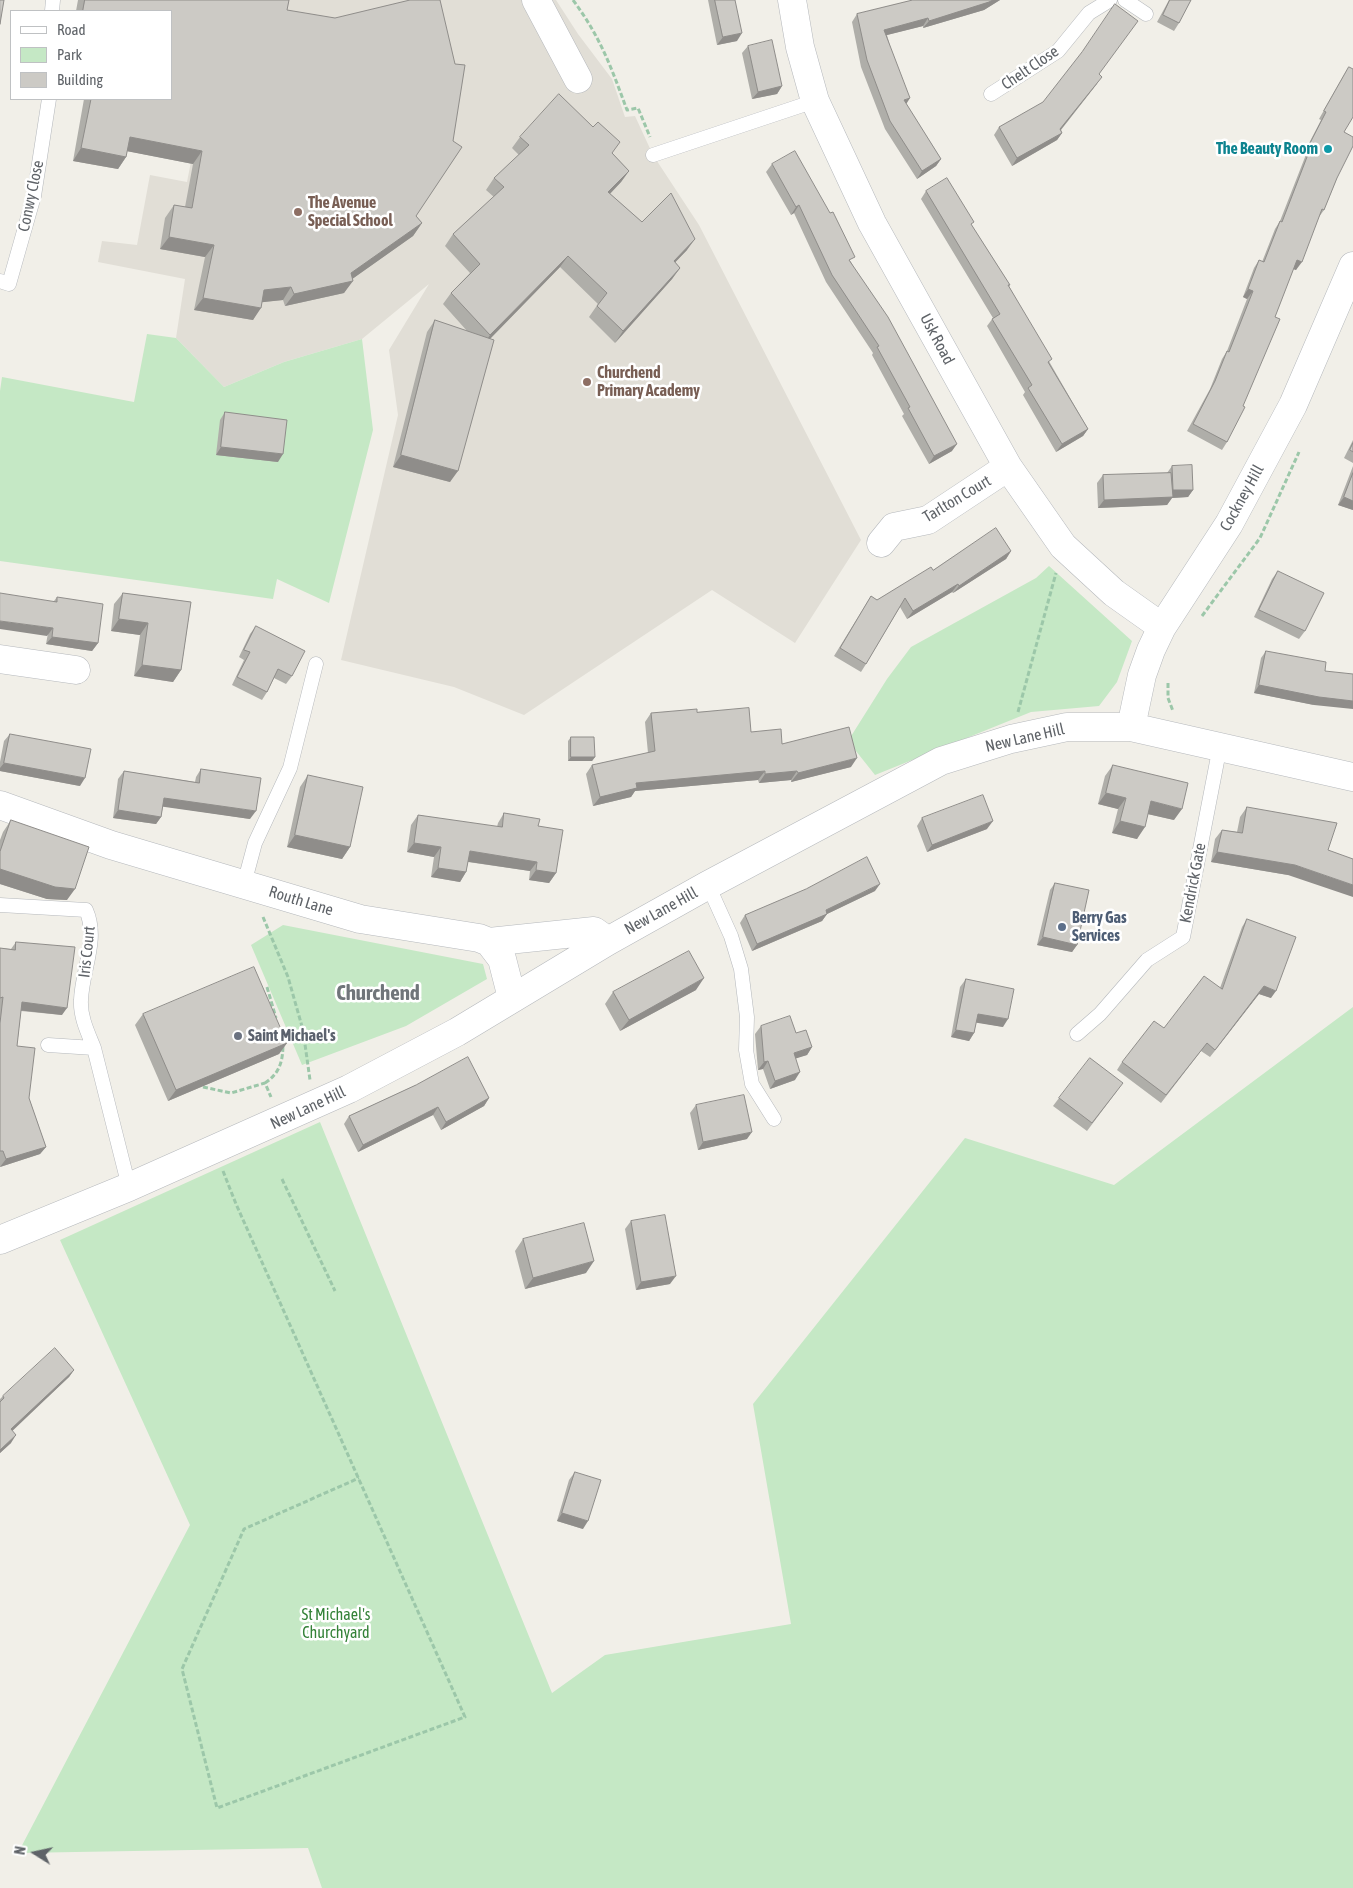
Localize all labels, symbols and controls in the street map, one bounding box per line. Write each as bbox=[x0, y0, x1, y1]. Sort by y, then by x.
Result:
legend bbox=[10, 10, 172, 100]
text: Road bbox=[57, 21, 86, 38]
street label: Chelt Close bbox=[998, 42, 1062, 94]
text: Park bbox=[57, 46, 82, 63]
text: Building bbox=[57, 71, 103, 88]
place label: The Beauty Room bbox=[1216, 139, 1318, 159]
marker: The Beauty Room bbox=[1322, 143, 1334, 155]
street label: Conwy Close bbox=[14, 159, 48, 233]
place label: The Avenue Special School bbox=[308, 193, 393, 231]
marker: The Avenue Special School bbox=[292, 206, 304, 218]
street label: Usk Road bbox=[916, 310, 958, 368]
place label: Churchend Primary Academy bbox=[597, 363, 700, 401]
marker: Churchend Primary Academy bbox=[581, 376, 593, 388]
street label: Cockney Hill bbox=[1216, 462, 1268, 534]
street label: Tarlton Court bbox=[920, 471, 994, 527]
street label: New Lane Hill bbox=[984, 720, 1066, 756]
street label: Kendrick Gate bbox=[1176, 841, 1210, 925]
street label: Routh Lane bbox=[266, 882, 336, 920]
street label: New Lane Hill bbox=[621, 883, 701, 939]
place label: Berry Gas Services bbox=[1072, 908, 1127, 946]
marker: Berry Gas Services bbox=[1056, 921, 1068, 933]
street label: Iris Court bbox=[75, 925, 99, 979]
district label: Churchend bbox=[336, 980, 420, 1006]
place label: Saint Michael's bbox=[248, 1026, 336, 1046]
marker: Saint Michael's bbox=[232, 1030, 244, 1042]
street label: New Lane Hill bbox=[267, 1082, 349, 1134]
park label: St Michael's Churchyard bbox=[302, 1605, 370, 1643]
north arrow bbox=[10, 1828, 60, 1878]
text: N bbox=[12, 1845, 29, 1856]

